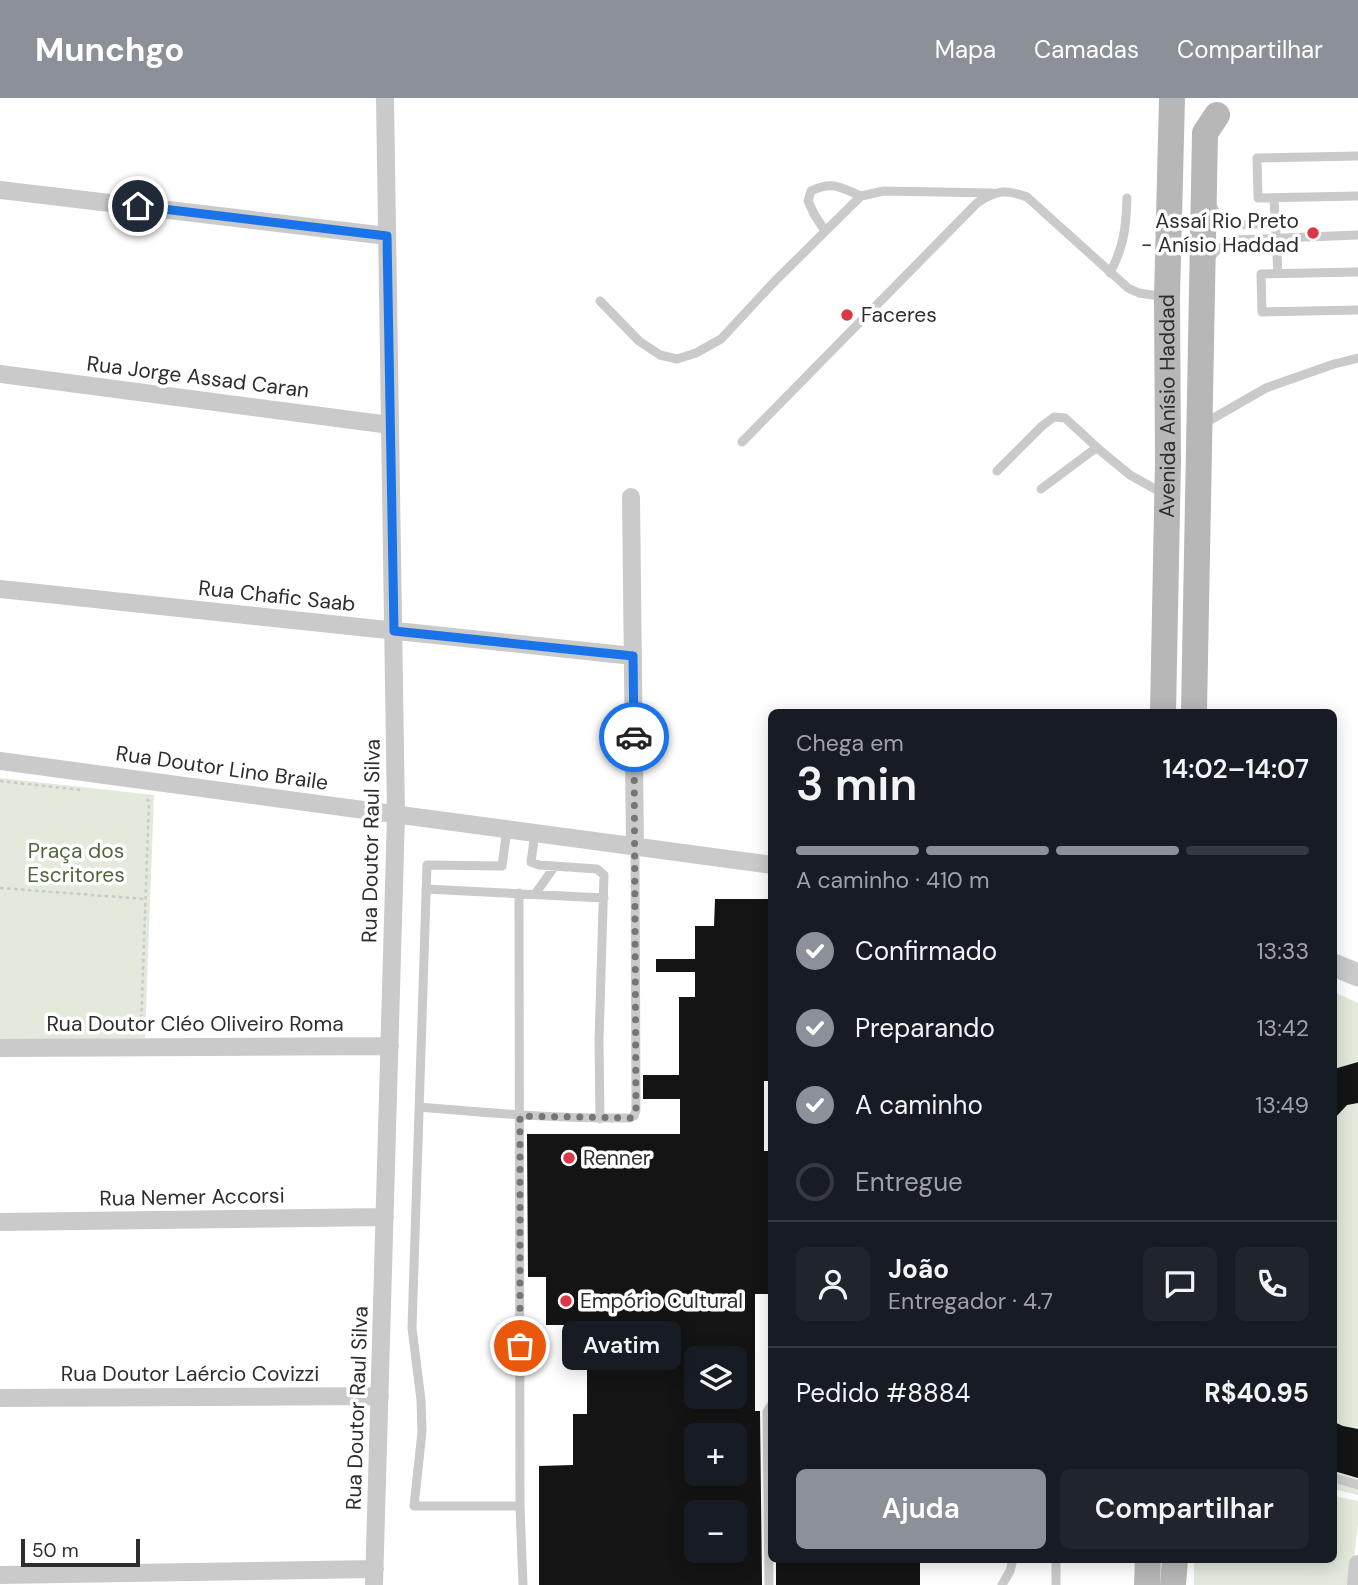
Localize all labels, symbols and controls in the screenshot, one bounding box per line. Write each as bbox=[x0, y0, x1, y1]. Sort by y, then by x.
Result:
text: Munchgo bbox=[35, 28, 185, 71]
text: Mapa bbox=[935, 34, 996, 65]
text: Camadas bbox=[1034, 34, 1139, 65]
text: Compartilhar bbox=[1177, 34, 1323, 65]
pin bbox=[108, 176, 168, 236]
icon: home bbox=[119, 187, 157, 225]
place label: Assaí Rio Preto - Anísio Haddad bbox=[1141, 207, 1299, 259]
marker: Assaí Rio Preto - Anísio Haddad bbox=[1305, 225, 1321, 241]
street label: Avenida Anísio Haddad bbox=[1153, 294, 1182, 518]
place label: Faceres bbox=[861, 301, 937, 329]
marker: Faceres bbox=[839, 307, 855, 323]
street label: Rua Jorge Assad Caran bbox=[85, 349, 311, 405]
street label: Rua Chafic Saab bbox=[197, 574, 357, 618]
courier bbox=[599, 702, 669, 772]
icon: car bbox=[615, 718, 653, 756]
text: Chega em bbox=[796, 728, 904, 758]
street label: Rua Doutor Lino Braile bbox=[114, 739, 330, 797]
street label: Rua Doutor Raul Silva bbox=[355, 739, 387, 943]
text: 14:02–14:07 bbox=[1163, 752, 1309, 786]
text: 3 min bbox=[796, 754, 917, 814]
park label: Praça dos Escritores bbox=[27, 837, 125, 889]
text: A caminho · 410 m bbox=[796, 865, 989, 895]
icon: check bbox=[796, 932, 834, 970]
text: Confirmado bbox=[855, 934, 997, 968]
text: 13:33 bbox=[1256, 936, 1309, 966]
icon: check bbox=[796, 1009, 834, 1047]
street label: Rua Doutor Cléo Oliveiro Roma bbox=[46, 1010, 344, 1038]
text: Preparando bbox=[855, 1011, 995, 1045]
text: 13:42 bbox=[1256, 1013, 1309, 1043]
icon: check bbox=[796, 1086, 834, 1124]
text: A caminho bbox=[855, 1088, 983, 1122]
text: 13:49 bbox=[1255, 1090, 1309, 1120]
place label: Renner bbox=[583, 1144, 651, 1172]
marker: Renner bbox=[561, 1150, 577, 1166]
text: Entregue bbox=[855, 1165, 963, 1199]
street label: Rua Nemer Accorsi bbox=[99, 1181, 285, 1213]
button: person bbox=[796, 1247, 870, 1321]
button: chat bbox=[1143, 1247, 1217, 1321]
button: phone bbox=[1235, 1247, 1309, 1321]
text: João bbox=[888, 1252, 949, 1286]
text: Entregador · 4.7 bbox=[888, 1286, 1053, 1316]
place label: Empório Cultural bbox=[580, 1287, 743, 1315]
marker: Empório Cultural bbox=[558, 1293, 574, 1309]
street label: Rua Doutor Raul Silva bbox=[339, 1306, 375, 1510]
pin bbox=[490, 1316, 550, 1376]
callout: Avatim bbox=[562, 1322, 681, 1370]
icon: bag bbox=[501, 1327, 539, 1365]
text: Avatim bbox=[583, 1330, 660, 1360]
map controls bbox=[684, 1346, 747, 1563]
button: layers bbox=[684, 1346, 747, 1409]
street label: Rua Doutor Laércio Covizzi bbox=[61, 1360, 319, 1388]
text: Pedido #8884 bbox=[796, 1376, 970, 1410]
text: R$40.95 bbox=[1204, 1376, 1309, 1410]
button: + bbox=[684, 1423, 747, 1486]
button: Ajuda bbox=[796, 1469, 1046, 1549]
button: Compartilhar bbox=[1060, 1469, 1309, 1549]
button: − bbox=[684, 1500, 747, 1563]
scale bar bbox=[21, 1536, 140, 1568]
text: 50 m bbox=[32, 1538, 79, 1563]

